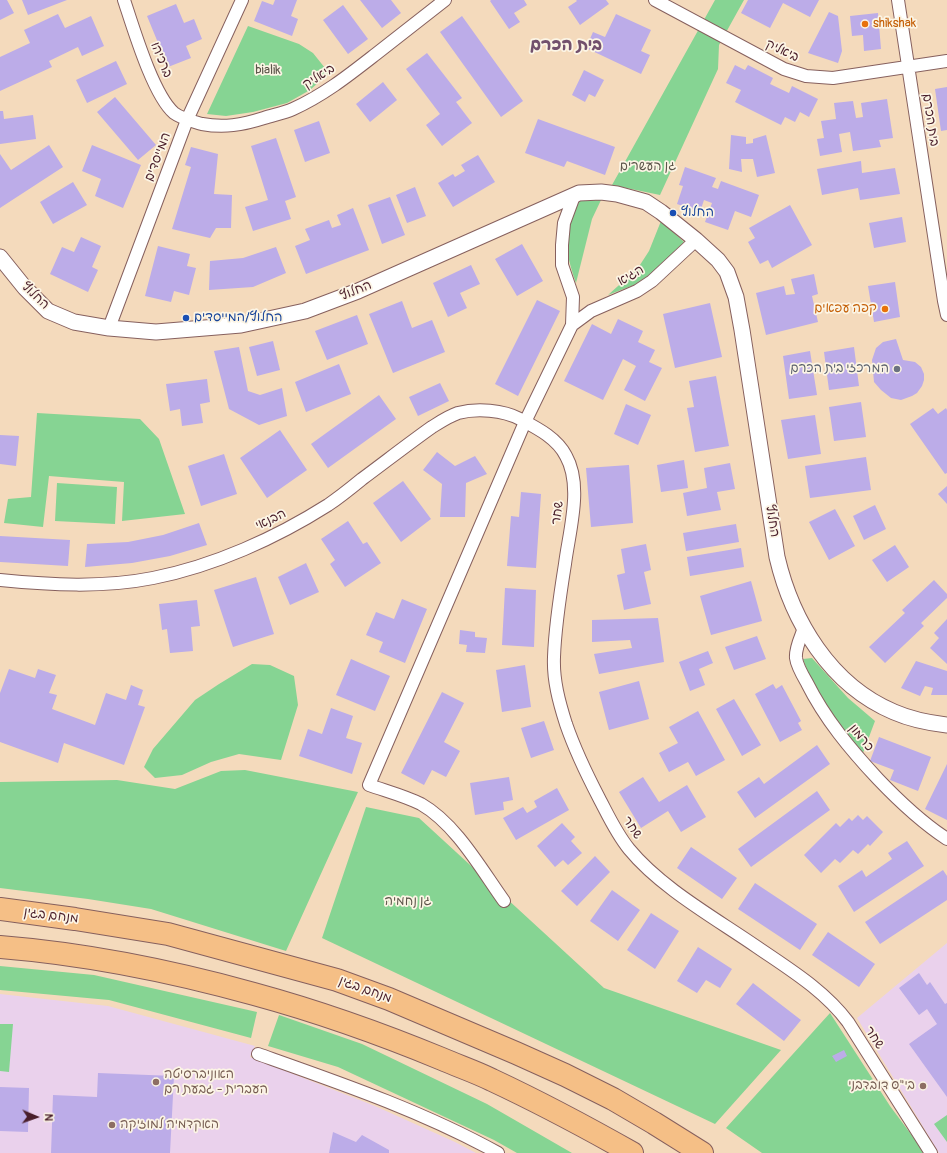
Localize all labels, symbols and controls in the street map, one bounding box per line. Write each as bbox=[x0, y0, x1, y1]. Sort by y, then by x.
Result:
place label: shikshak bbox=[873, 16, 916, 32]
marker: shikshak bbox=[860, 19, 870, 29]
district label: בית הכרם bbox=[530, 36, 602, 56]
street label: ביאליק bbox=[763, 36, 801, 66]
street label: ברכיהו bbox=[147, 40, 175, 80]
street label: ביאליק bbox=[300, 61, 338, 93]
park label: bialik bbox=[255, 63, 281, 79]
street label: בית הכרם bbox=[918, 93, 942, 147]
street label: המייסדים bbox=[142, 130, 174, 184]
park label: גן העשרים bbox=[620, 159, 676, 175]
place label: החלוץ bbox=[681, 205, 714, 221]
marker: החלוץ bbox=[668, 208, 678, 218]
street label: הגיא bbox=[615, 262, 647, 290]
street label: החלוץ bbox=[338, 278, 374, 304]
street label: החלוץ bbox=[18, 279, 52, 313]
place label: קפה עפאים bbox=[814, 301, 877, 317]
marker: קפה עפאים bbox=[880, 304, 890, 314]
place label: החלוץ/המייסדים bbox=[194, 310, 283, 326]
marker: החלוץ/המייסדים bbox=[181, 313, 191, 323]
place label: המרכזי בית הכרם bbox=[790, 361, 889, 377]
marker: המרכזי בית הכרם bbox=[892, 364, 902, 374]
street label: שחר bbox=[549, 500, 567, 526]
street label: החלוץ bbox=[762, 504, 782, 538]
street label: הבנאי bbox=[253, 506, 289, 534]
street label: כרמון bbox=[845, 721, 877, 755]
street label: שחר bbox=[619, 814, 645, 842]
park label: גן נחמיה bbox=[385, 894, 431, 910]
street label: מנחם בגין bbox=[23, 905, 79, 927]
street label: מנחם בגין bbox=[336, 973, 394, 1007]
street label: שחר bbox=[861, 1024, 887, 1052]
place label: האוניברסיטה העברית - גבעת רם bbox=[164, 1067, 268, 1098]
marker: האוניברסיטה העברית - גבעת רם bbox=[151, 1077, 161, 1087]
place label: בי"ס דובדבני bbox=[848, 1078, 915, 1094]
marker: בי"ס דובדבני bbox=[918, 1081, 928, 1091]
north arrow bbox=[16, 1097, 56, 1137]
text: N bbox=[42, 1113, 55, 1121]
place label: האקדמיה למוזיקה bbox=[120, 1117, 219, 1133]
marker: האקדמיה למוזיקה bbox=[107, 1120, 117, 1130]

